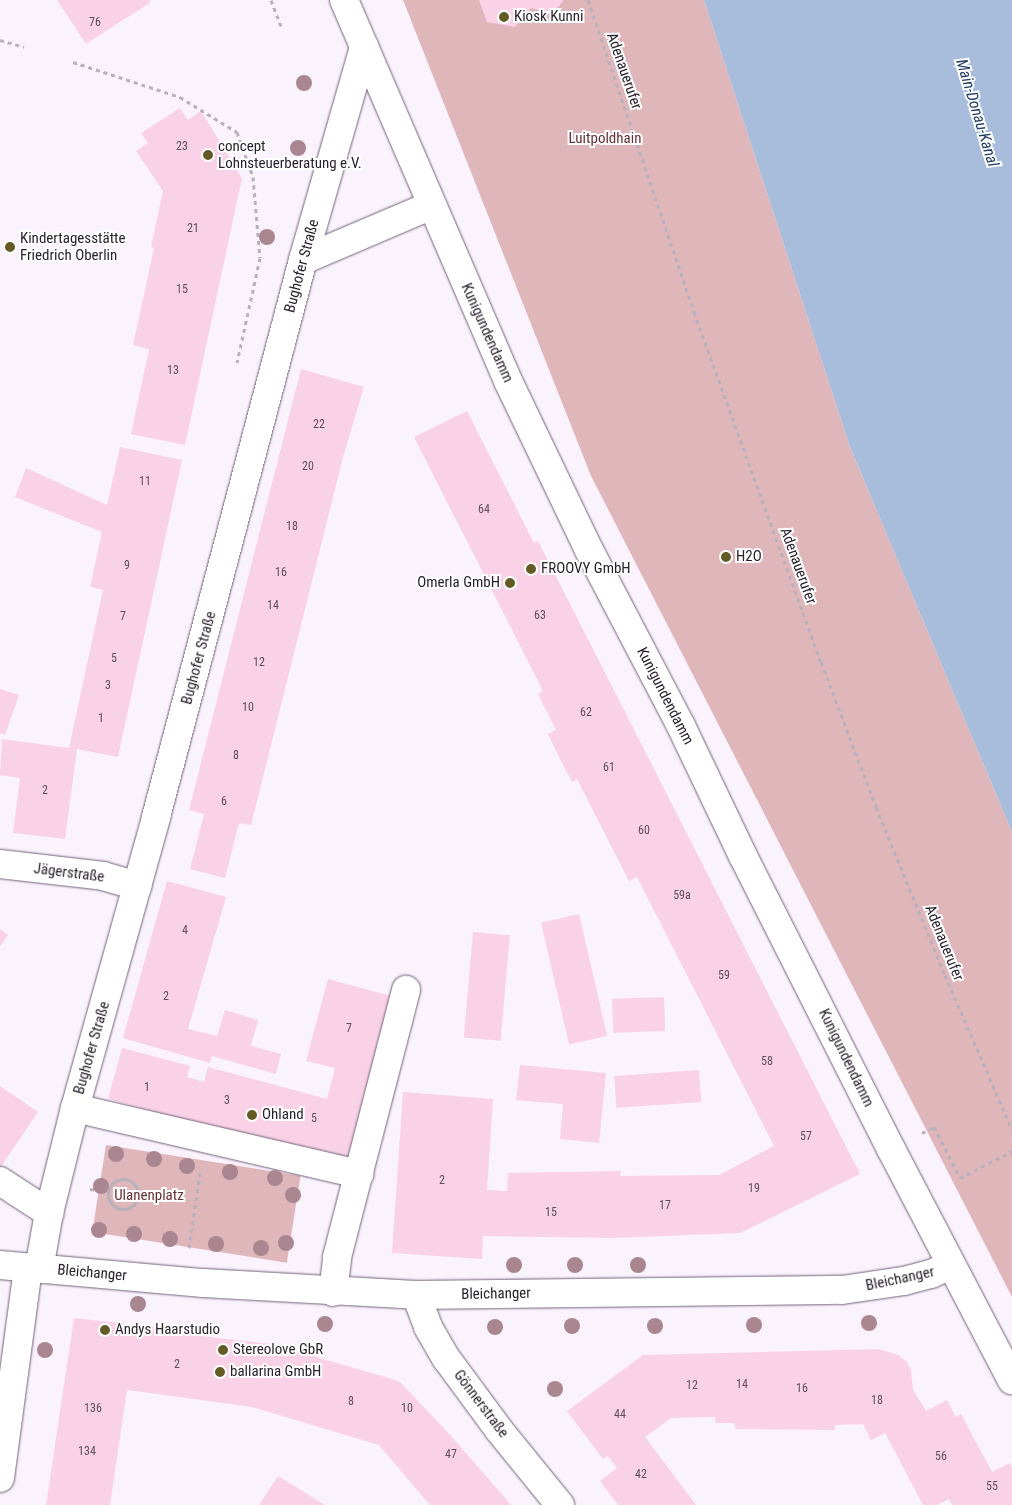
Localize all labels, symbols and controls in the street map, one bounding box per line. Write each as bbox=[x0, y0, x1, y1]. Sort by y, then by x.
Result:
place label: Kiosk Kunni bbox=[514, 8, 583, 26]
marker: Kiosk Kunni bbox=[498, 11, 510, 23]
house number: 76 bbox=[89, 16, 101, 30]
street label: Adenauerufer bbox=[602, 30, 646, 112]
water label: Main-Donau-Kanal bbox=[952, 57, 1002, 169]
park label: Luitpoldhain bbox=[569, 130, 641, 148]
place label: concept Lohnsteuerberatung e.V. bbox=[218, 137, 362, 172]
house number: 23 bbox=[176, 140, 188, 154]
marker: concept Lohnsteuerberatung e.V. bbox=[202, 149, 214, 161]
street label: Bughofer Straße bbox=[281, 217, 323, 315]
house number: 21 bbox=[187, 222, 199, 236]
place label: Kindertagesstätte Friedrich Oberlin bbox=[20, 229, 126, 264]
marker: Kindertagesstätte Friedrich Oberlin bbox=[4, 241, 16, 253]
street label: Kunigundendamm bbox=[457, 281, 517, 385]
house number: 15 bbox=[176, 283, 188, 297]
house number: 13 bbox=[167, 364, 179, 378]
house number: 22 bbox=[313, 418, 325, 432]
house number: 20 bbox=[302, 460, 314, 474]
house number: 11 bbox=[139, 475, 151, 489]
house number: 64 bbox=[478, 503, 490, 517]
house number: 18 bbox=[286, 520, 298, 534]
street label: Adenauerufer bbox=[776, 525, 820, 607]
place label: H2O bbox=[736, 548, 762, 566]
marker: H2O bbox=[720, 551, 732, 563]
house number: 9 bbox=[124, 559, 130, 573]
place label: FROOVY GmbH bbox=[541, 560, 631, 578]
marker: FROOVY GmbH bbox=[525, 563, 537, 575]
house number: 16 bbox=[275, 566, 287, 580]
place label: Omerla GmbH bbox=[417, 574, 500, 592]
marker: Omerla GmbH bbox=[504, 577, 516, 589]
house number: 14 bbox=[267, 599, 279, 613]
street label: Bughofer Straße bbox=[178, 609, 220, 707]
house number: 63 bbox=[534, 609, 546, 623]
house number: 7 bbox=[120, 610, 126, 624]
street label: Kunigundendamm bbox=[633, 644, 697, 748]
house number: 5 bbox=[111, 652, 117, 666]
house number: 12 bbox=[253, 656, 265, 670]
house number: 3 bbox=[105, 679, 111, 693]
house number: 10 bbox=[242, 701, 254, 715]
house number: 62 bbox=[580, 706, 592, 720]
house number: 1 bbox=[98, 712, 104, 726]
house number: 8 bbox=[233, 749, 239, 763]
house number: 61 bbox=[603, 761, 615, 775]
house number: 2 bbox=[42, 784, 48, 798]
house number: 6 bbox=[221, 795, 227, 809]
house number: 60 bbox=[638, 824, 650, 838]
street label: Jägerstraße bbox=[33, 860, 105, 886]
house number: 59a bbox=[673, 889, 691, 903]
street label: Adenauerufer bbox=[921, 903, 967, 983]
house number: 4 bbox=[182, 924, 188, 938]
house number: 59 bbox=[718, 969, 730, 983]
house number: 2 bbox=[163, 990, 169, 1004]
street label: Bughofer Straße bbox=[70, 999, 114, 1097]
street label: Kunigundendamm bbox=[814, 1006, 878, 1110]
house number: 7 bbox=[346, 1022, 352, 1036]
house number: 58 bbox=[761, 1055, 773, 1069]
house number: 1 bbox=[144, 1081, 150, 1095]
house number: 3 bbox=[224, 1094, 230, 1108]
place label: Ohland bbox=[262, 1106, 304, 1124]
marker: Ohland bbox=[246, 1109, 258, 1121]
house number: 5 bbox=[311, 1112, 317, 1126]
house number: 57 bbox=[800, 1130, 812, 1144]
house number: 2 bbox=[439, 1174, 445, 1188]
house number: 19 bbox=[748, 1182, 760, 1196]
park label: Ulanenplatz bbox=[114, 1187, 184, 1205]
house number: 17 bbox=[659, 1199, 671, 1213]
house number: 15 bbox=[545, 1206, 557, 1220]
street label: Bleichanger bbox=[56, 1261, 128, 1285]
street label: Bleichanger bbox=[864, 1263, 936, 1295]
street label: Bleichanger bbox=[461, 1284, 531, 1304]
place label: Andys Haarstudio bbox=[115, 1321, 220, 1339]
marker: Andys Haarstudio bbox=[99, 1324, 111, 1336]
place label: Stereolove GbR bbox=[233, 1341, 323, 1359]
marker: Stereolove GbR bbox=[217, 1344, 229, 1356]
house number: 2 bbox=[174, 1358, 180, 1372]
place label: ballarina GmbH bbox=[230, 1363, 321, 1381]
marker: ballarina GmbH bbox=[214, 1366, 226, 1378]
street label: Gönnerstraße bbox=[450, 1367, 512, 1441]
house number: 14 bbox=[736, 1378, 748, 1392]
house number: 12 bbox=[686, 1379, 698, 1393]
house number: 16 bbox=[796, 1382, 808, 1396]
house number: 18 bbox=[871, 1394, 883, 1408]
house number: 8 bbox=[348, 1395, 354, 1409]
house number: 136 bbox=[84, 1402, 102, 1416]
house number: 10 bbox=[401, 1402, 413, 1416]
house number: 44 bbox=[614, 1408, 626, 1422]
house number: 134 bbox=[78, 1445, 96, 1459]
house number: 47 bbox=[445, 1448, 457, 1462]
house number: 56 bbox=[935, 1450, 947, 1464]
house number: 42 bbox=[635, 1468, 647, 1482]
house number: 55 bbox=[986, 1480, 998, 1494]

